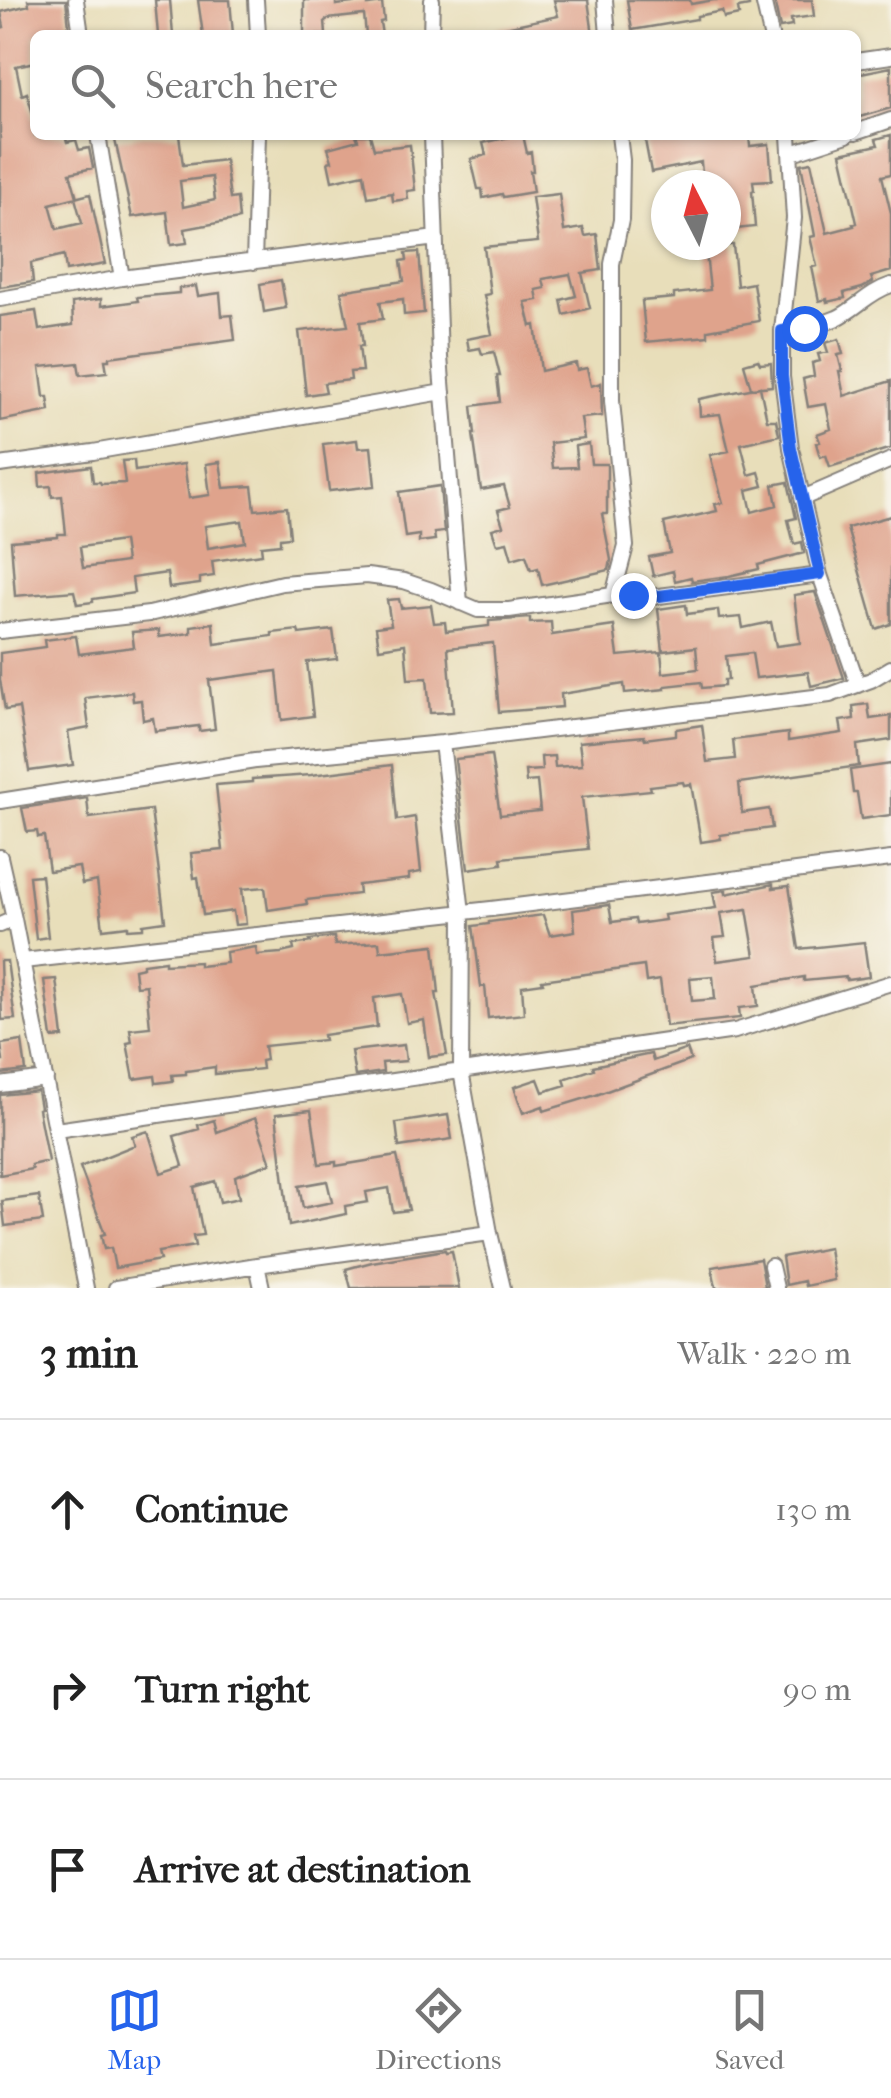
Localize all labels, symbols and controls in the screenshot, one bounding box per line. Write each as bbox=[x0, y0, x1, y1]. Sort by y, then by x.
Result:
search box bbox=[30, 30, 861, 140]
icon: search bbox=[65, 58, 120, 113]
text: Search here bbox=[145, 63, 338, 108]
north arrow bbox=[651, 170, 741, 260]
route start bbox=[782, 306, 828, 352]
route end bbox=[611, 573, 657, 619]
text: 3 min bbox=[40, 1329, 138, 1378]
text: Walk · 220 m bbox=[677, 1335, 851, 1372]
icon: ahead bbox=[40, 1482, 95, 1537]
text: Continue bbox=[135, 1487, 288, 1532]
text: 130 m bbox=[775, 1491, 851, 1528]
icon: right bbox=[40, 1662, 95, 1717]
text: Turn right bbox=[135, 1667, 310, 1712]
text: 90 m bbox=[783, 1671, 851, 1708]
icon: arrive bbox=[40, 1842, 95, 1897]
text: Arrive at destination bbox=[135, 1847, 471, 1892]
tab: Map bbox=[107, 1983, 162, 2076]
tab: Directions bbox=[375, 1983, 501, 2076]
tab: Saved bbox=[715, 1983, 784, 2076]

